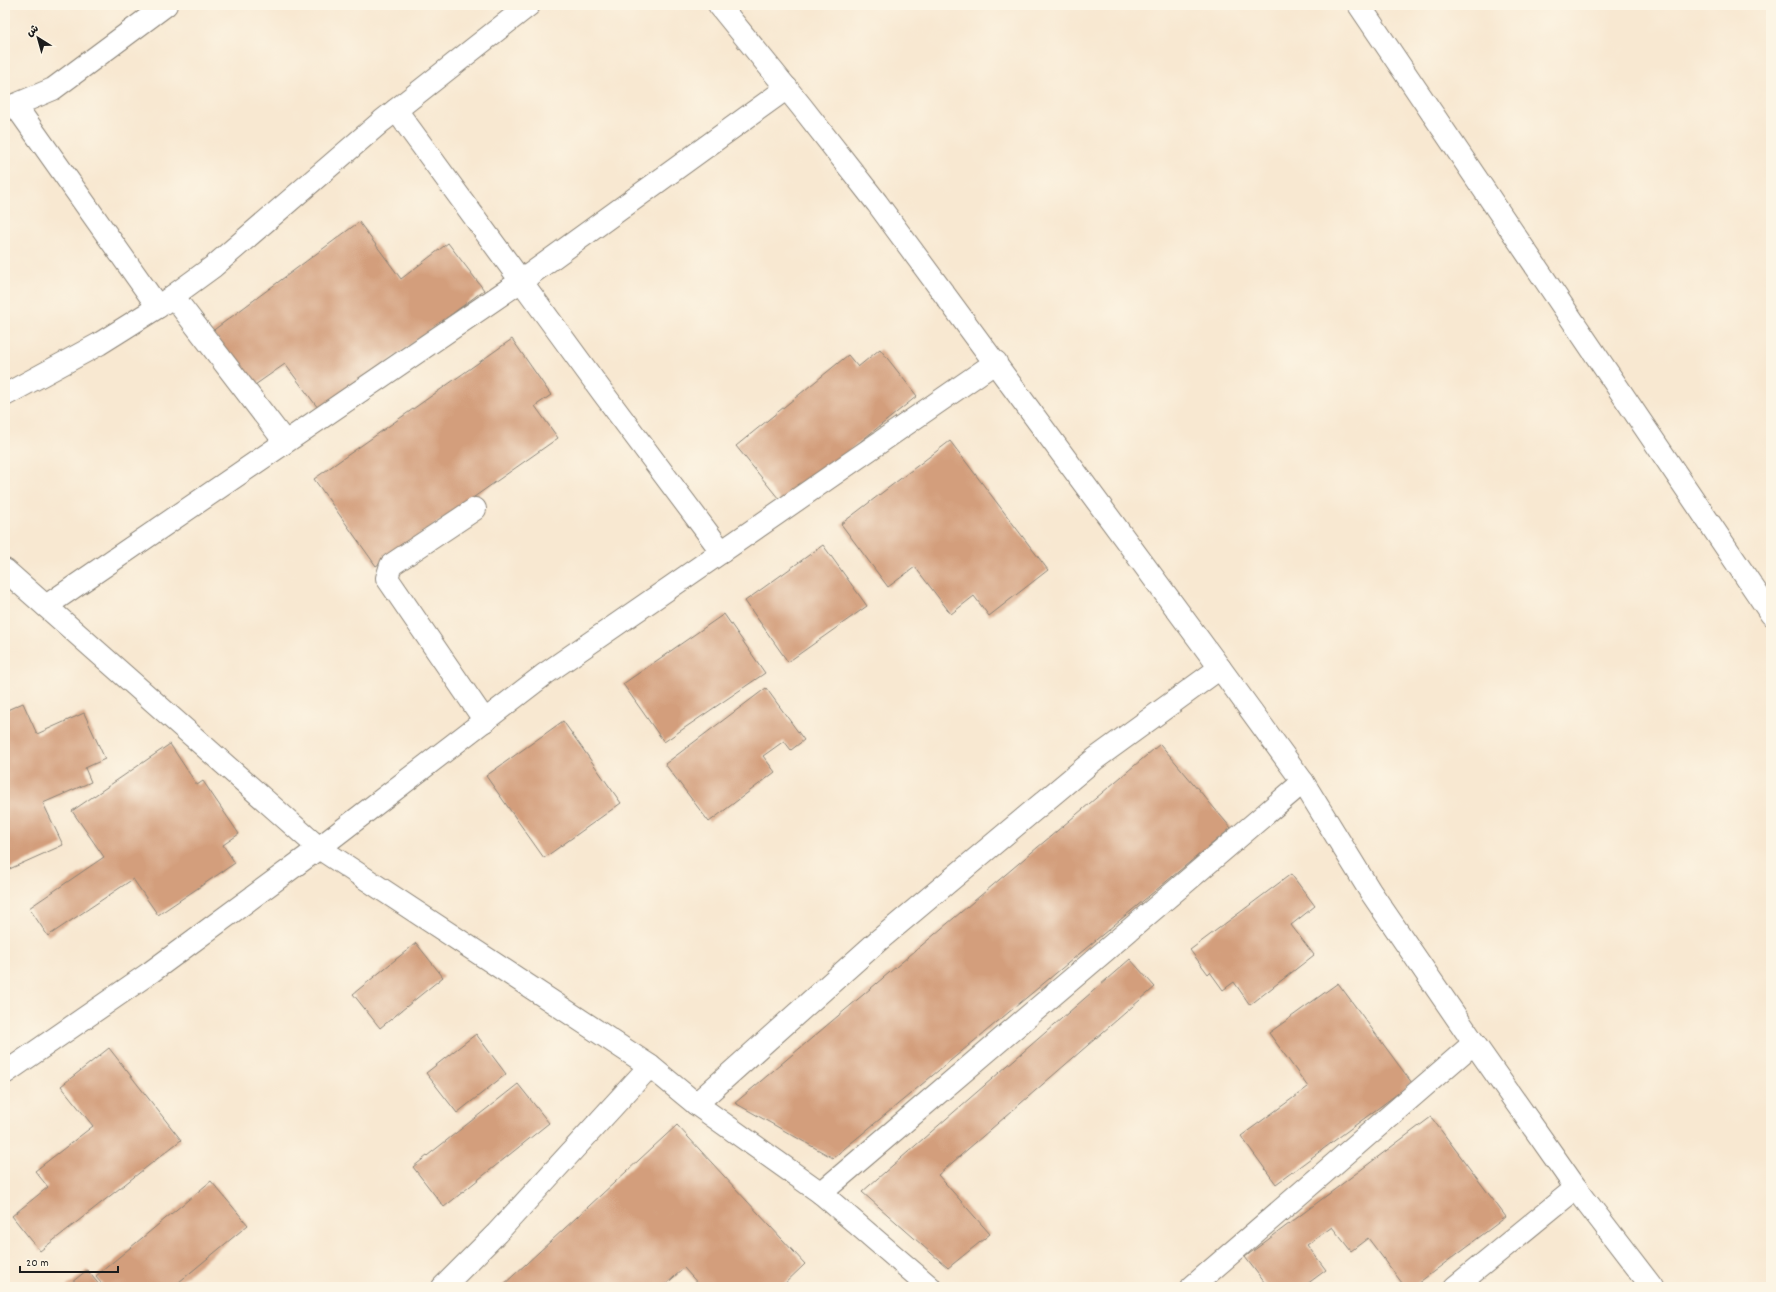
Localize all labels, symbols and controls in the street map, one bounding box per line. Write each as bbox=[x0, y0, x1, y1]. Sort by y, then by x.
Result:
north arrow bbox=[18, 18, 58, 58]
text: ش bbox=[24, 22, 43, 42]
scale bar bbox=[20, 1248, 118, 1274]
text: 20 m bbox=[26, 1255, 49, 1272]

